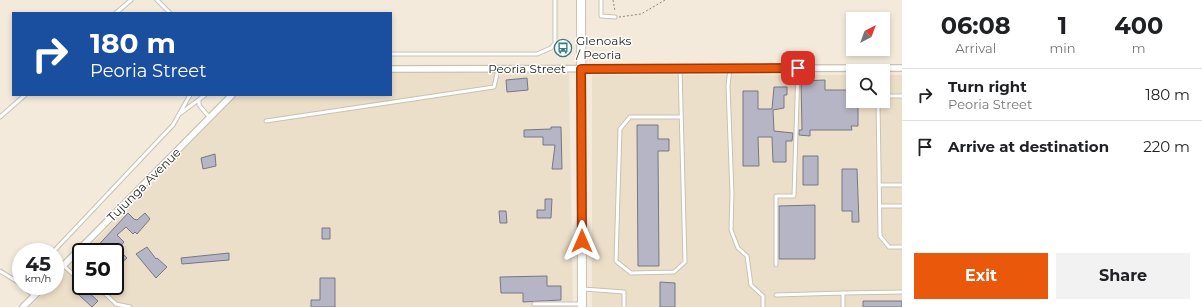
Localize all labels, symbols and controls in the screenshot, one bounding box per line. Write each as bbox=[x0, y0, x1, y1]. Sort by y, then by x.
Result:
text: 06:08 bbox=[941, 11, 1011, 40]
text: 1 bbox=[1058, 11, 1067, 40]
text: 400 bbox=[1114, 11, 1163, 40]
north arrow bbox=[846, 12, 890, 56]
map controls bbox=[846, 12, 890, 108]
text: 180 m bbox=[90, 26, 176, 60]
icon: right bbox=[24, 28, 76, 80]
place label: Glenoaks / Peoria bbox=[575, 33, 631, 62]
bus stop icon: Glenoaks / Peoria bbox=[553, 38, 573, 58]
text: Arrival bbox=[955, 40, 996, 56]
text: min bbox=[1049, 40, 1075, 56]
text: m bbox=[1132, 40, 1146, 56]
pin bbox=[781, 51, 815, 85]
icon: arrive bbox=[787, 57, 809, 79]
text: Peoria Street bbox=[90, 60, 207, 82]
street label: Peoria Street bbox=[488, 61, 566, 76]
button: search bbox=[846, 64, 890, 108]
text: Turn right bbox=[948, 77, 1027, 96]
icon: right bbox=[914, 84, 936, 106]
text: 180 m bbox=[1145, 85, 1190, 104]
text: Peoria Street bbox=[948, 96, 1032, 112]
icon: arrive bbox=[914, 136, 936, 158]
text: Arrive at destination bbox=[948, 137, 1109, 156]
text: 220 m bbox=[1143, 137, 1190, 156]
street label: Tujunga Avenue bbox=[104, 145, 184, 225]
position arrow bbox=[561, 220, 603, 262]
speed limit sign: 50 bbox=[72, 243, 124, 295]
text: 45 bbox=[25, 252, 51, 276]
button: Exit bbox=[914, 253, 1048, 299]
button: Share bbox=[1056, 253, 1190, 299]
text: km/h bbox=[25, 272, 51, 285]

